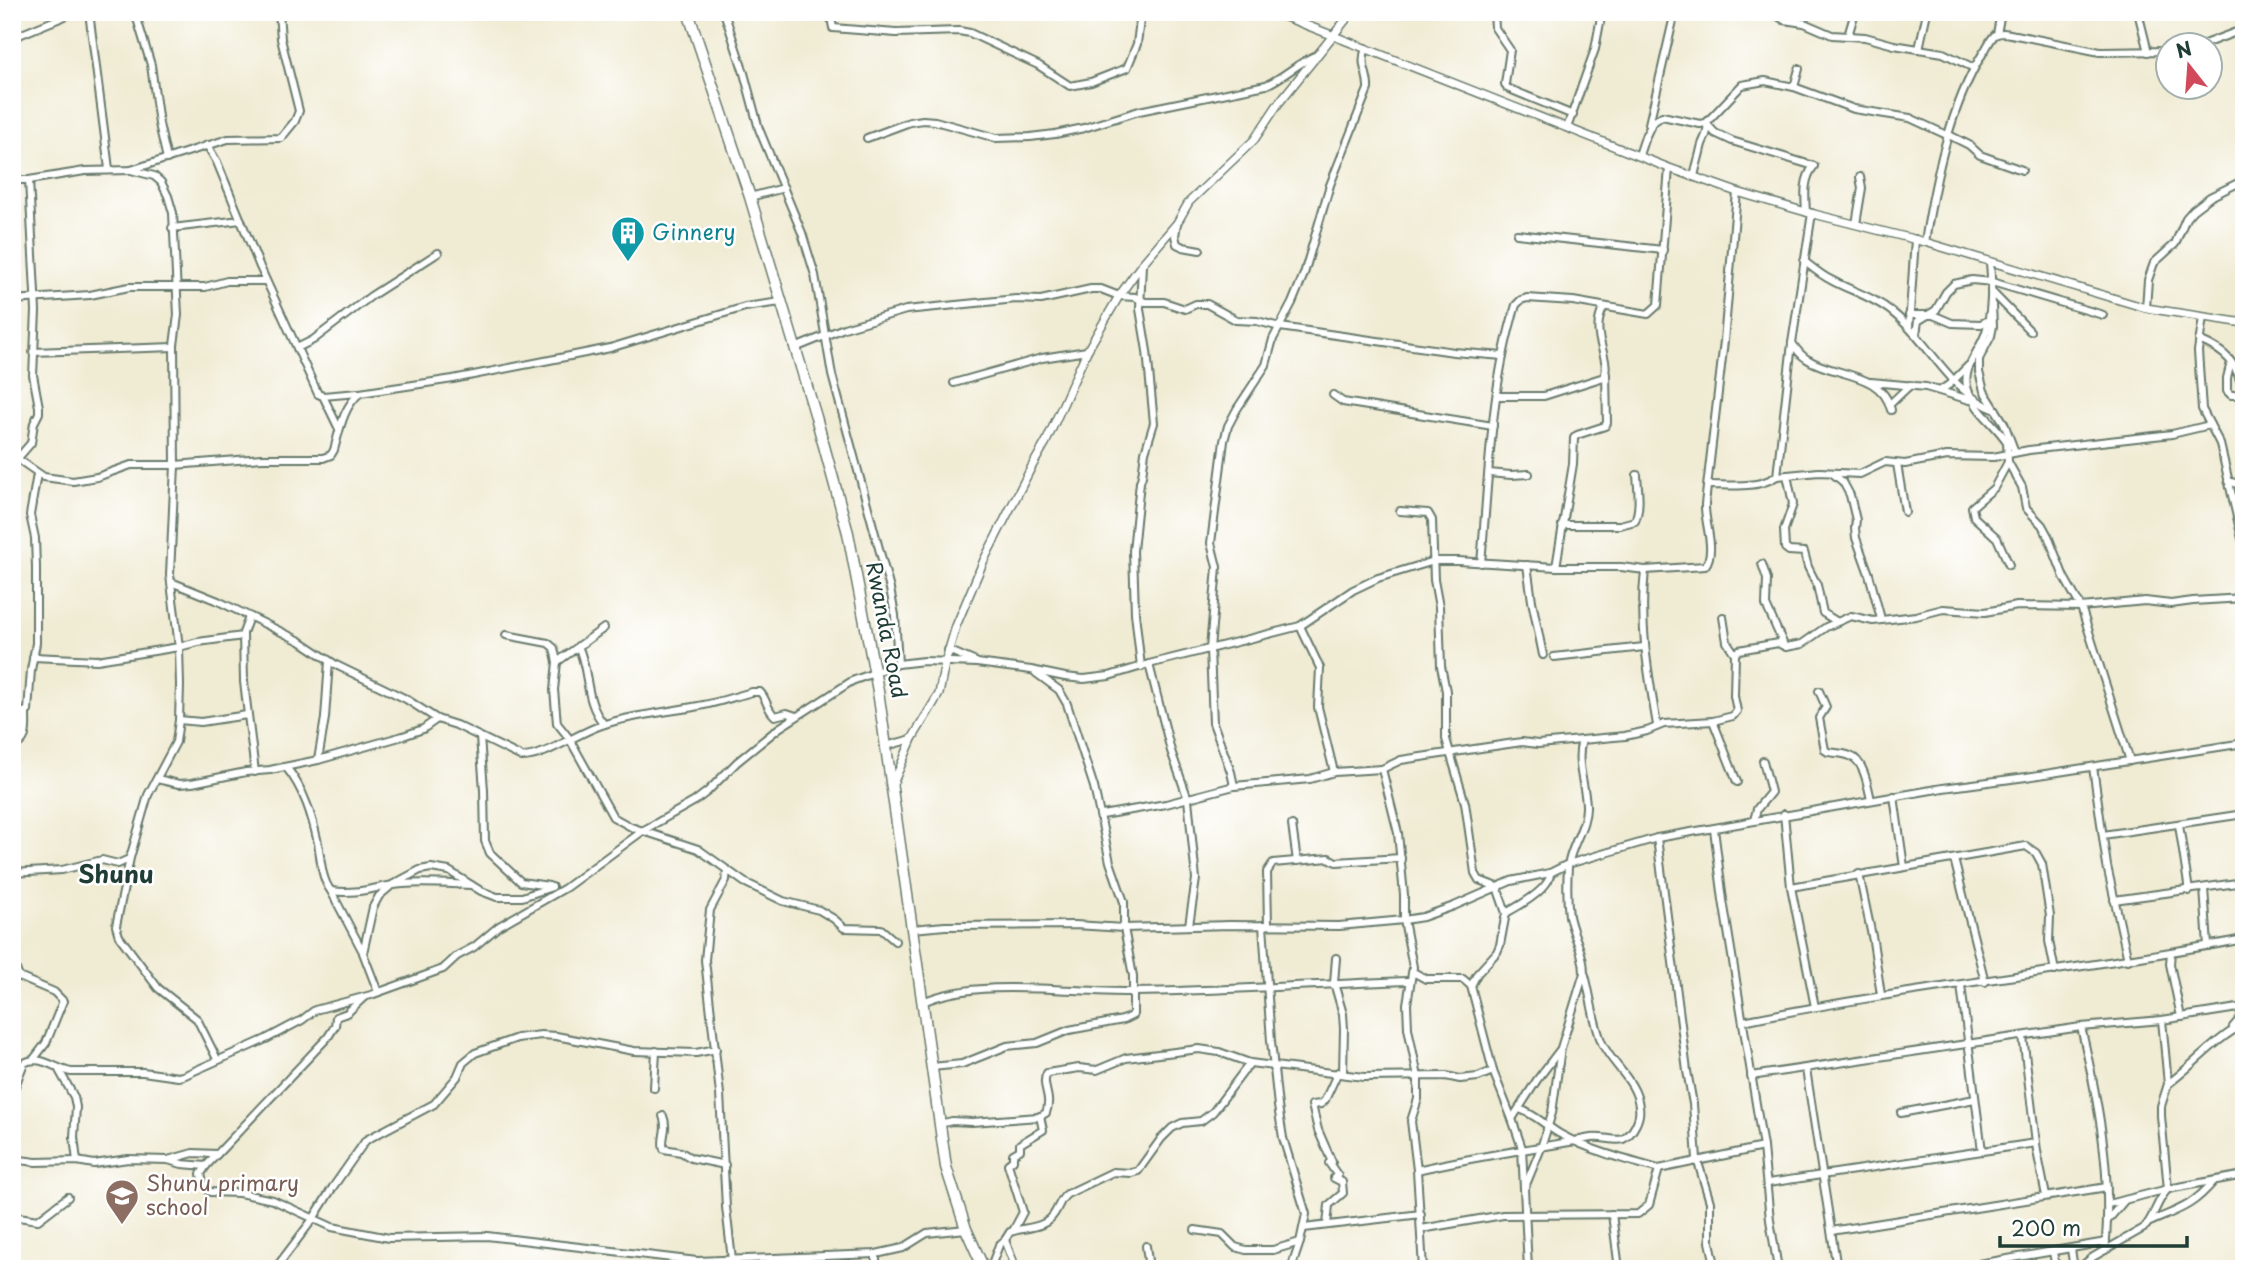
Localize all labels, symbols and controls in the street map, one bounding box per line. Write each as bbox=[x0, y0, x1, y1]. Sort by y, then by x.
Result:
north arrow bbox=[2154, 32, 2224, 102]
text: N bbox=[2172, 33, 2195, 64]
building icon: Ginnery bbox=[609, 214, 647, 263]
place label: Ginnery bbox=[652, 215, 736, 247]
street label: Rwanda Road bbox=[859, 558, 917, 701]
district label: Shunu bbox=[78, 855, 154, 891]
place label: Shunu primary school bbox=[146, 1166, 299, 1222]
school or university icon: Shunu primary school bbox=[103, 1177, 141, 1226]
scale bar bbox=[2000, 1204, 2188, 1248]
text: 200 m bbox=[2011, 1211, 2081, 1243]

